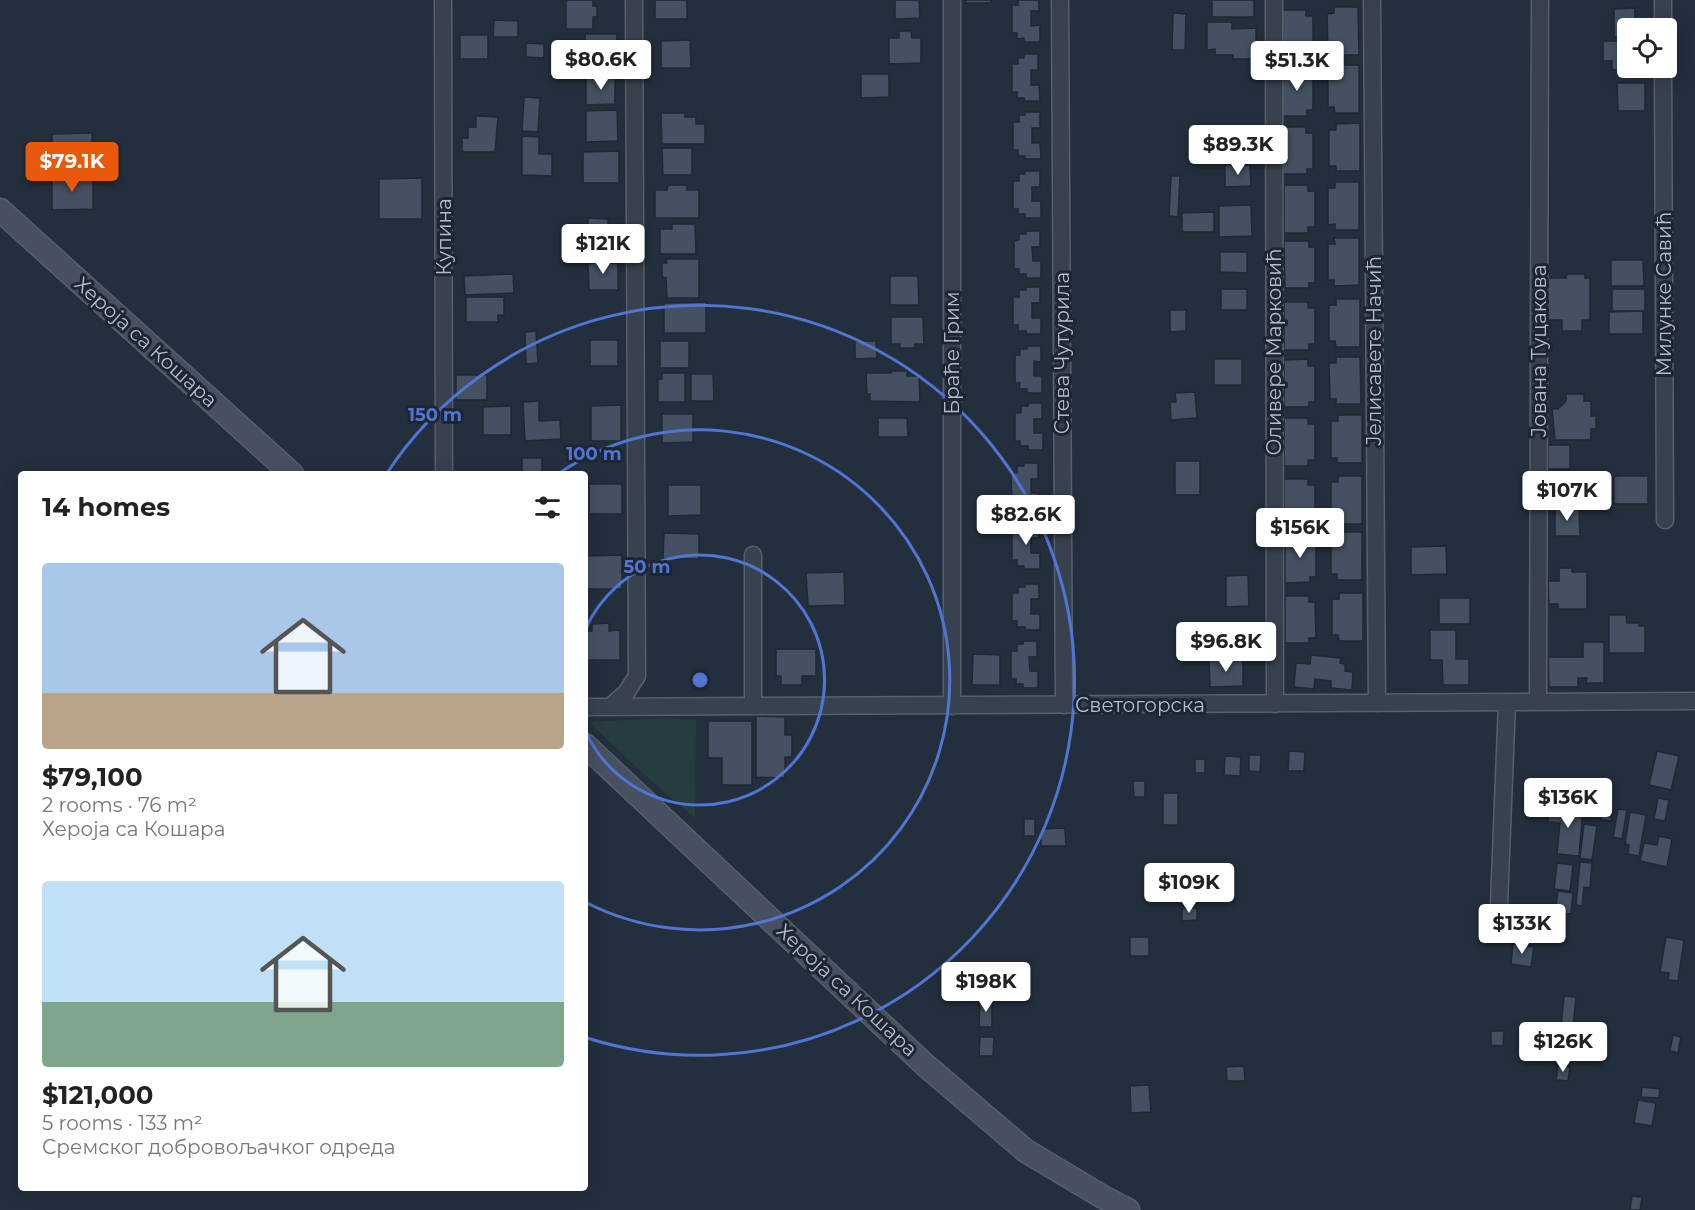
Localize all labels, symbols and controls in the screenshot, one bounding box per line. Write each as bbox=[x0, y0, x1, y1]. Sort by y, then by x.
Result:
map controls bbox=[1617, 18, 1677, 78]
button: locate bbox=[1617, 18, 1677, 78]
pin: $80.6K bbox=[552, 40, 650, 91]
pin: $51.3K bbox=[1248, 41, 1346, 92]
text: $80.6K bbox=[565, 47, 637, 71]
text: $51.3K bbox=[1265, 48, 1329, 72]
pin: $89.3K bbox=[1189, 125, 1287, 176]
text: $89.3K bbox=[1203, 132, 1273, 156]
pin: $79.1K bbox=[23, 142, 121, 193]
text: $79.1K bbox=[40, 149, 105, 173]
street label: Купина bbox=[432, 198, 456, 276]
street label: Милунке Савић bbox=[1652, 212, 1676, 376]
pin: $121K bbox=[561, 224, 645, 275]
text: $121K bbox=[576, 231, 630, 255]
street label: Оливере Марковић bbox=[1262, 249, 1286, 455]
street label: Јелисавете Начић bbox=[1362, 256, 1386, 446]
street label: Јована Туцакова bbox=[1527, 265, 1551, 437]
street label: Хероја са Кошара bbox=[70, 272, 222, 412]
street label: Стева Чутурила bbox=[1050, 272, 1074, 434]
street label: Браће Грим bbox=[940, 291, 964, 415]
text: 150 m bbox=[408, 404, 462, 426]
text: 100 m bbox=[566, 443, 622, 465]
pin: $107K bbox=[1525, 471, 1609, 522]
text: $107K bbox=[1536, 478, 1598, 502]
text: 14 homes bbox=[42, 491, 170, 523]
icon: filters bbox=[531, 491, 564, 524]
pin: $82.6K bbox=[977, 495, 1075, 546]
text: $82.6K bbox=[991, 502, 1061, 526]
pin: $156K bbox=[1258, 508, 1342, 559]
text: $156K bbox=[1270, 515, 1330, 539]
text: 50 m bbox=[624, 556, 670, 578]
icon: home bbox=[249, 602, 357, 710]
pin: $96.8K bbox=[1177, 622, 1275, 673]
text: $96.8K bbox=[1190, 629, 1262, 653]
centre of rings bbox=[690, 670, 710, 690]
street label: Светогорска bbox=[1075, 693, 1205, 717]
text: $79,100 bbox=[42, 761, 143, 793]
pin: $136K bbox=[1526, 778, 1610, 829]
text: $136K bbox=[1538, 785, 1598, 809]
text: 2 rooms · 76 m² bbox=[42, 793, 197, 817]
text: Хероја са Кошара bbox=[42, 817, 225, 841]
pin: $109K bbox=[1147, 863, 1231, 914]
text: $109K bbox=[1158, 870, 1220, 894]
pin: $133K bbox=[1480, 904, 1564, 955]
text: $133K bbox=[1493, 911, 1551, 935]
street label: Хероја са Кошара bbox=[772, 919, 922, 1061]
icon: home bbox=[249, 920, 357, 1028]
pin: $198K bbox=[944, 962, 1028, 1013]
text: $198K bbox=[955, 969, 1017, 993]
pin: $126K bbox=[1521, 1022, 1605, 1073]
text: $126K bbox=[1533, 1029, 1593, 1053]
text: $121,000 bbox=[42, 1079, 153, 1111]
text: 5 rooms · 133 m² bbox=[42, 1111, 203, 1135]
text: Сремског добровољачког одреда bbox=[42, 1135, 395, 1159]

